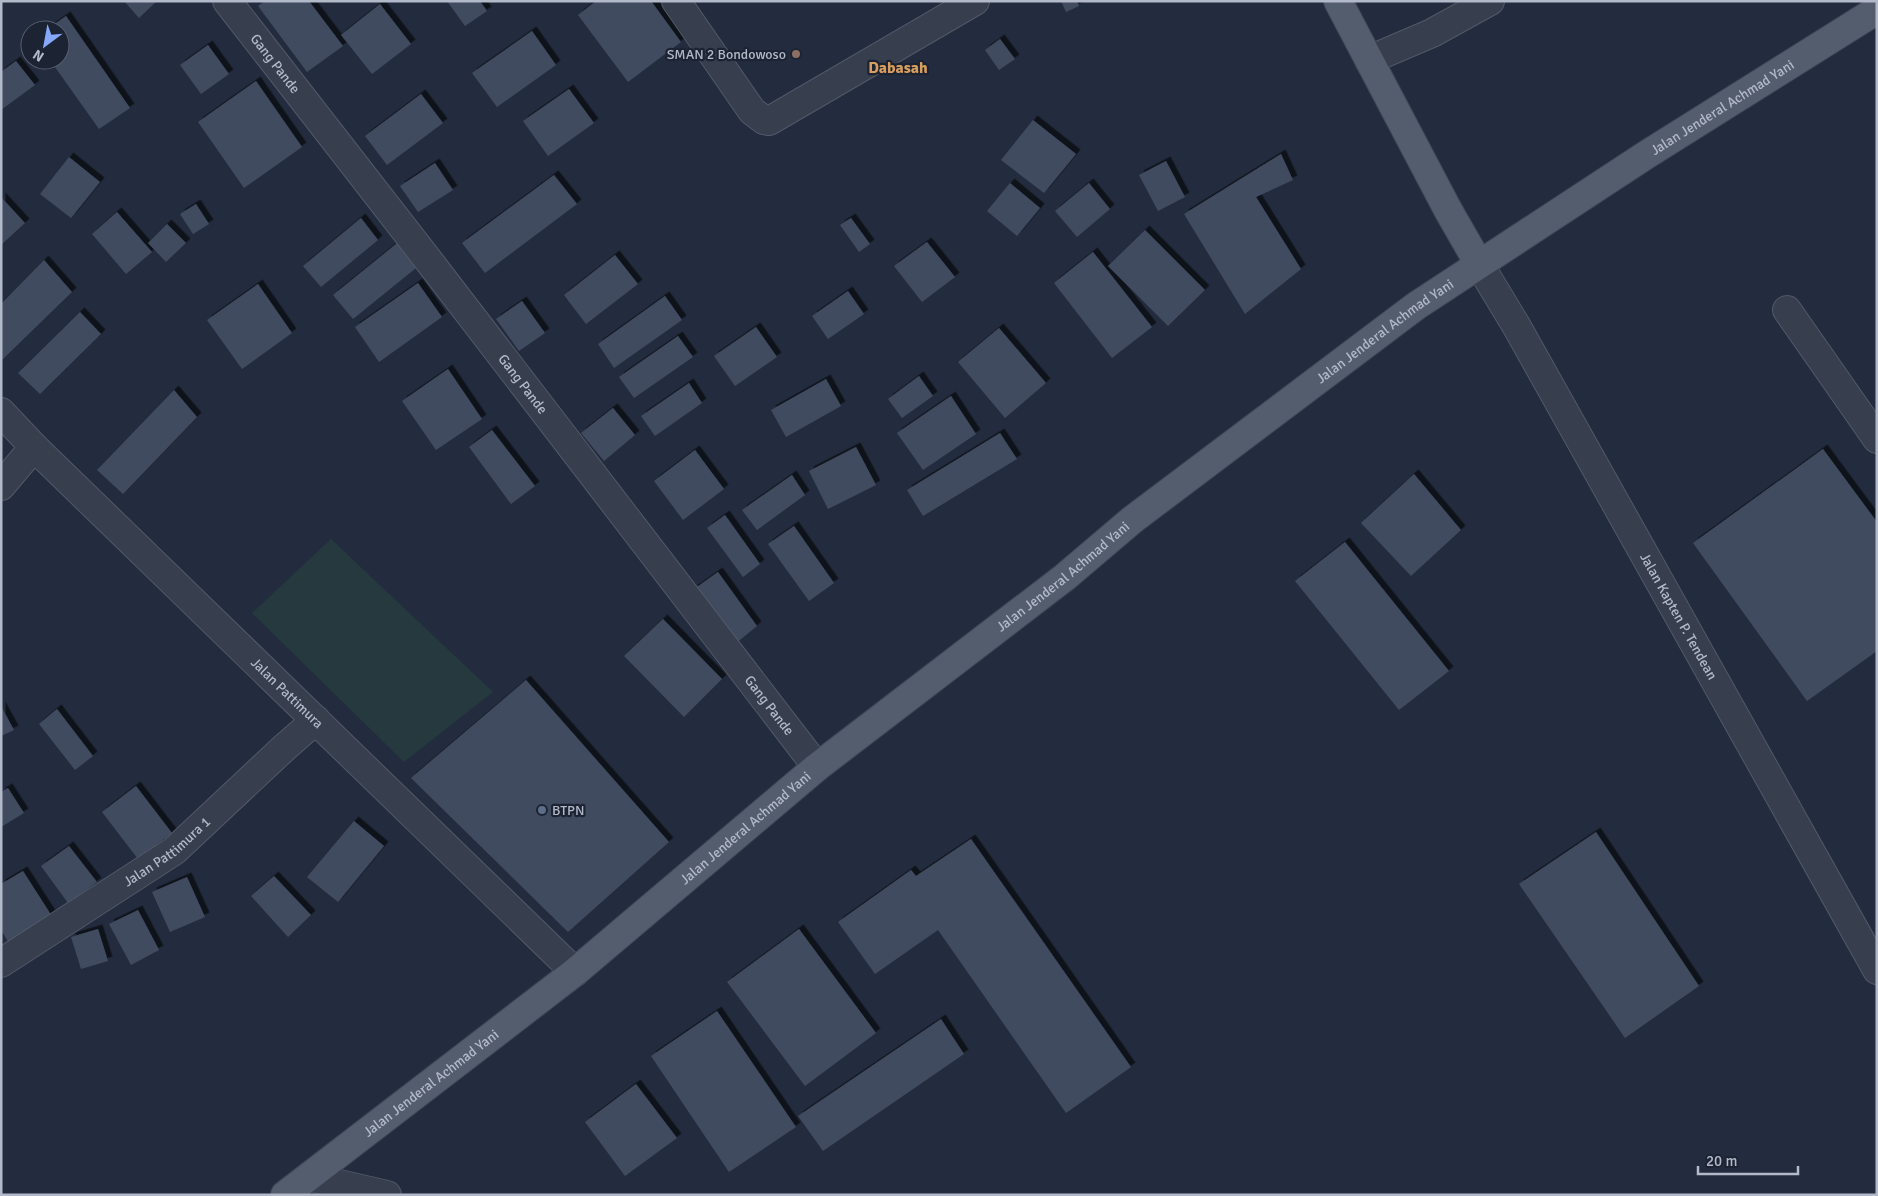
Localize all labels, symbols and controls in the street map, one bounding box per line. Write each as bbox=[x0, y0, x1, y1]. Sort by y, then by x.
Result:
north arrow bbox=[20, 20, 70, 70]
street label: Gang Pande bbox=[247, 30, 304, 97]
text: N bbox=[30, 46, 47, 65]
place label: SMAN 2 Bondowoso bbox=[667, 46, 786, 63]
marker: SMAN 2 Bondowoso bbox=[790, 48, 802, 60]
street label: Jalan Jenderal Achmad Yani bbox=[1647, 56, 1797, 159]
district label: Dabasah bbox=[868, 58, 928, 78]
street label: Jalan Jenderal Achmad Yani bbox=[1313, 275, 1457, 387]
street label: Gang Pande bbox=[495, 350, 552, 417]
street label: Jalan Jenderal Achmad Yani bbox=[993, 518, 1133, 635]
street label: Jalan Kapten P. Tendean bbox=[1637, 550, 1721, 683]
street label: Jalan Pattimura bbox=[247, 654, 327, 732]
street label: Gang Pande bbox=[741, 672, 798, 739]
street label: Jalan Jenderal Achmad Yani bbox=[676, 768, 814, 888]
place label: BTPN bbox=[552, 802, 585, 819]
marker: BTPN bbox=[536, 804, 548, 816]
street label: Jalan Pattimura 1 bbox=[120, 813, 214, 890]
street label: Jalan Jenderal Achmad Yani bbox=[360, 1025, 502, 1140]
scale bar bbox=[1698, 1144, 1798, 1176]
text: 20 m bbox=[1706, 1152, 1737, 1170]

